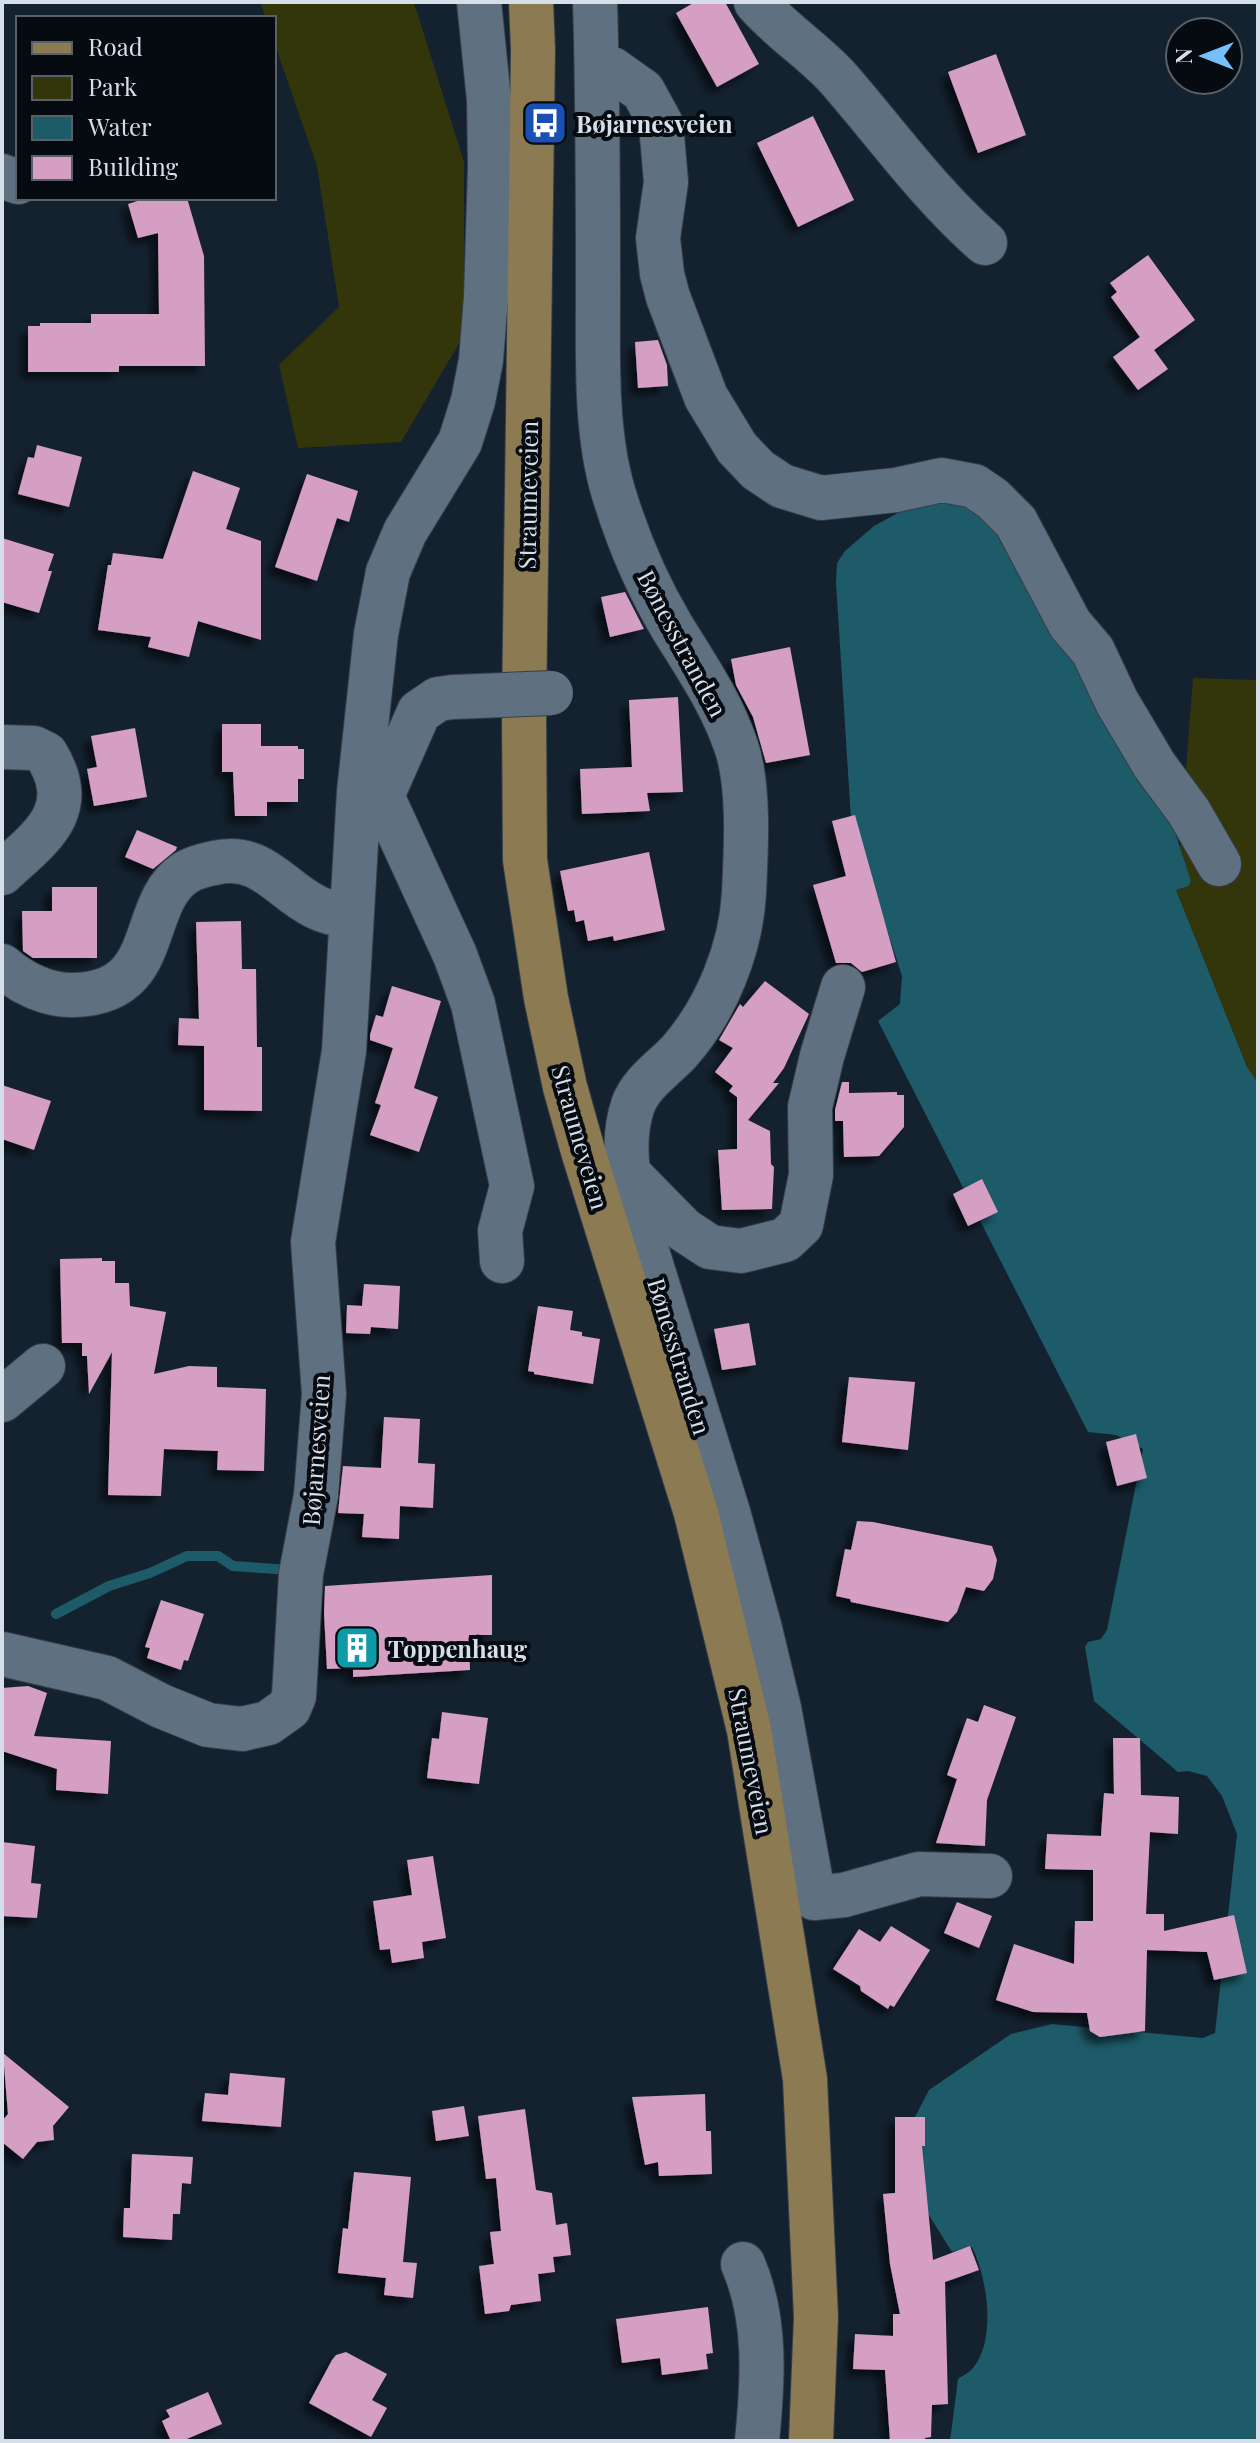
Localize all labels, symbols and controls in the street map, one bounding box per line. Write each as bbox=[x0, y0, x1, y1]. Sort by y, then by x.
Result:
legend bbox=[16, 16, 276, 200]
north arrow bbox=[1164, 16, 1244, 96]
text: Road bbox=[88, 30, 143, 62]
text: N bbox=[1168, 48, 1198, 64]
text: Park bbox=[88, 70, 138, 102]
bus stop icon: Bøjarnesveien bbox=[521, 99, 569, 147]
place label: Bøjarnesveien bbox=[576, 107, 733, 139]
text: Water bbox=[87, 110, 152, 142]
text: Building bbox=[88, 150, 179, 182]
street label: Straumeveien bbox=[510, 420, 544, 570]
street label: Bønesstranden bbox=[631, 564, 735, 722]
street label: Straumeveien bbox=[545, 1061, 617, 1213]
street label: Bønesstranden bbox=[641, 1274, 719, 1438]
street label: Bøjarnesveien bbox=[294, 1373, 336, 1527]
building icon: Toppenhaug bbox=[333, 1624, 381, 1672]
place label: Toppenhaug bbox=[388, 1632, 528, 1664]
street label: Straumeveien bbox=[722, 1685, 782, 1837]

